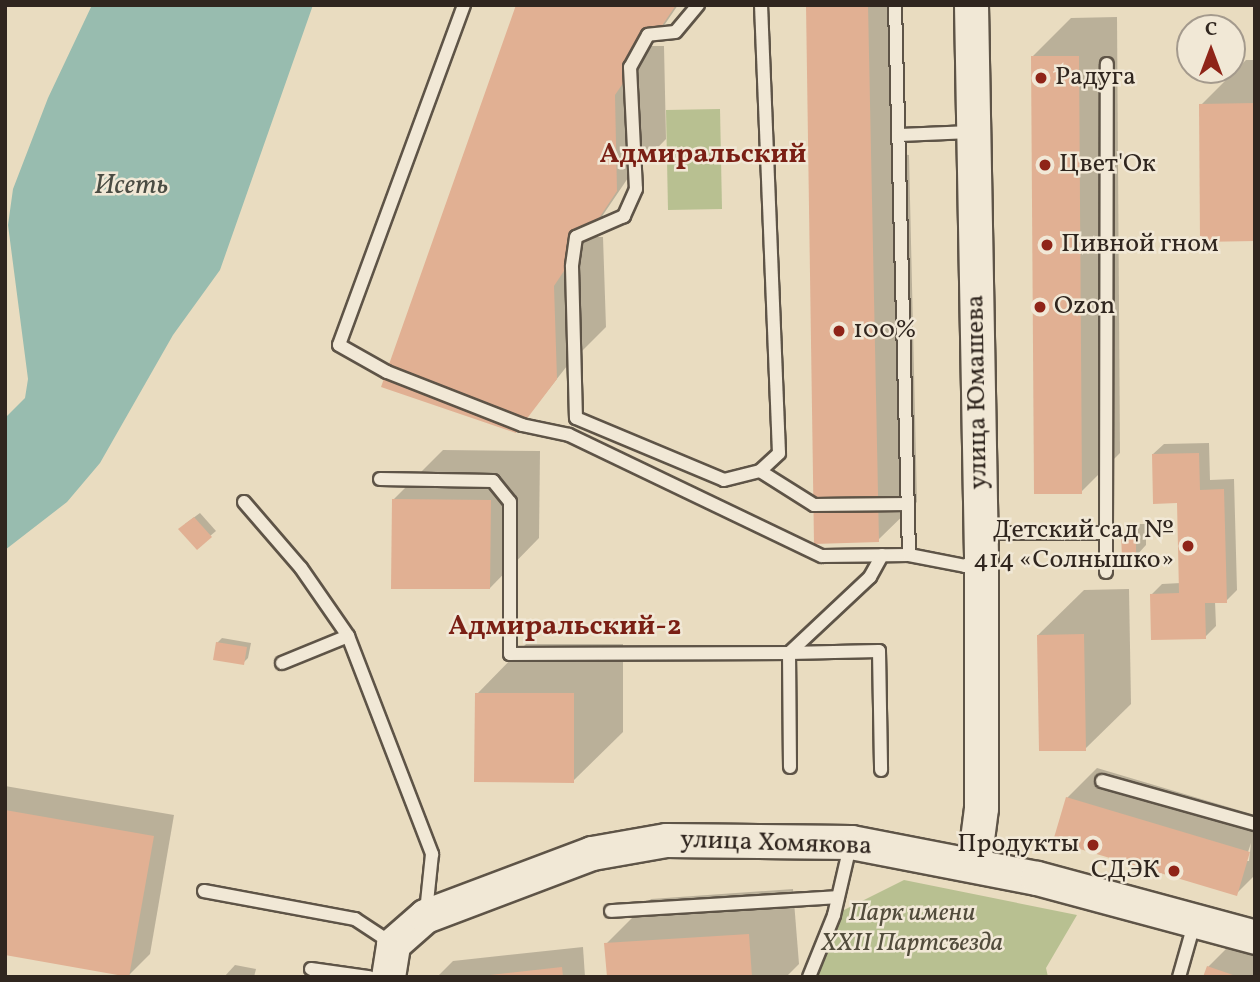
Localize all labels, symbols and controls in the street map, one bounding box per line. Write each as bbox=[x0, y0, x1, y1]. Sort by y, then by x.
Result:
north arrow bbox=[1176, 14, 1246, 84]
text: С bbox=[1205, 17, 1217, 43]
place label: Радуга bbox=[1055, 62, 1136, 94]
marker: Радуга bbox=[1033, 70, 1049, 86]
district label: Адмиральский bbox=[599, 138, 807, 172]
place label: Цвет'Ок bbox=[1059, 149, 1156, 181]
marker: Цвет'Ок bbox=[1037, 157, 1053, 173]
water label: Исеть bbox=[94, 169, 168, 203]
place label: Пивной гном bbox=[1061, 229, 1218, 261]
marker: Пивной гном bbox=[1039, 237, 1055, 253]
place label: Ozon bbox=[1054, 291, 1115, 323]
street label: улица Юмашева bbox=[961, 294, 995, 490]
marker: Ozon bbox=[1032, 299, 1048, 315]
place label: 100% bbox=[853, 315, 917, 347]
marker: 100% bbox=[831, 323, 847, 339]
place label: Детский сад № 414 «Солнышко» bbox=[973, 515, 1174, 576]
marker: Детский сад № 414 «Солнышко» bbox=[1180, 538, 1196, 554]
district label: Адмиральский-2 bbox=[448, 610, 682, 644]
street label: улица Хомякова bbox=[680, 825, 872, 863]
place label: Продукты bbox=[957, 829, 1079, 861]
marker: Продукты bbox=[1085, 837, 1101, 853]
place label: СДЭК bbox=[1091, 855, 1160, 887]
marker: СДЭК bbox=[1166, 863, 1182, 879]
park label: Парк имени XXII Партсъезда bbox=[821, 898, 1003, 960]

